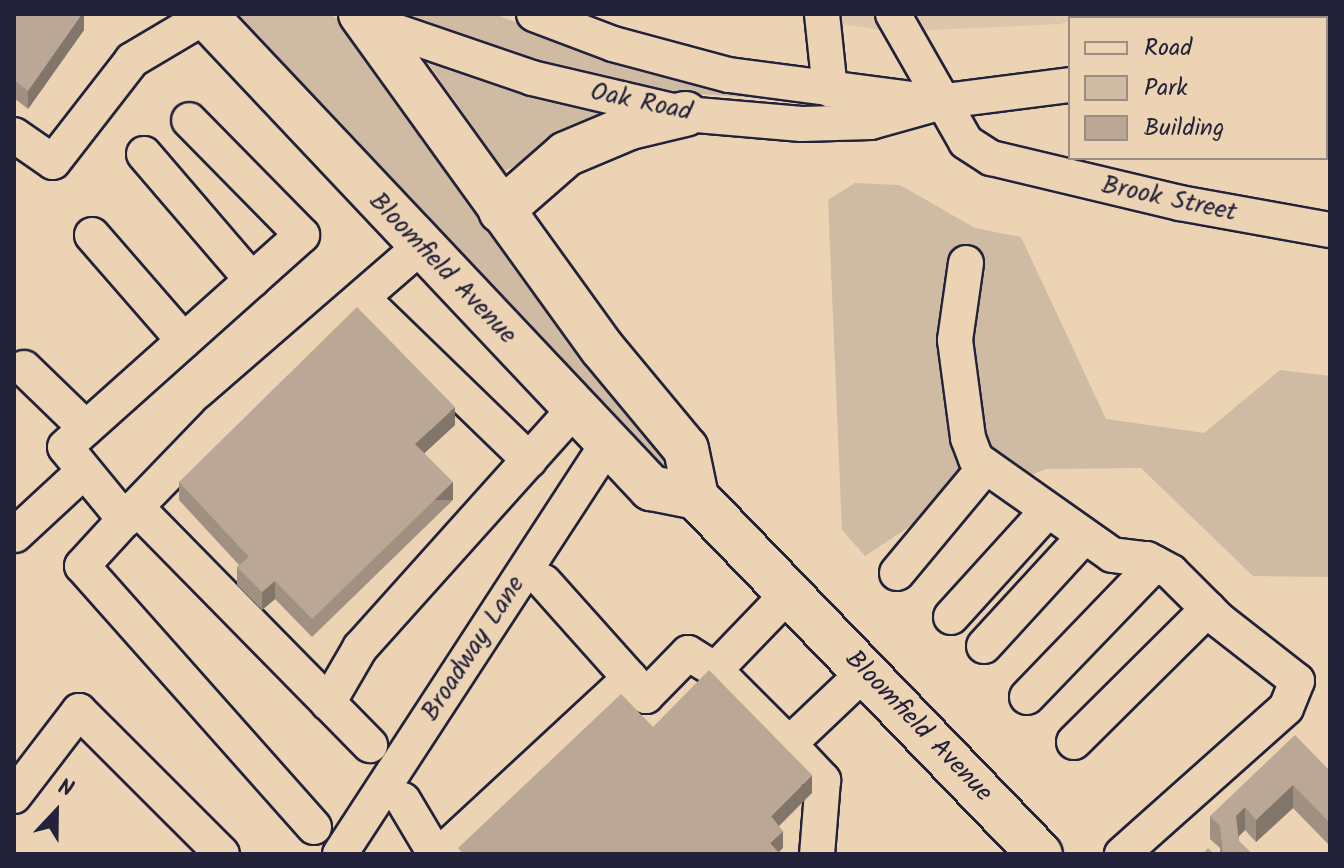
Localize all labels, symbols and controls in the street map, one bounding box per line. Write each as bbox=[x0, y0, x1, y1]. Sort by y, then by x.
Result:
legend bbox=[1068, 16, 1328, 160]
text: Road bbox=[1144, 29, 1192, 68]
text: Park bbox=[1144, 69, 1188, 108]
street label: Oak Road bbox=[587, 77, 695, 129]
text: Building bbox=[1144, 109, 1224, 148]
street label: Brook Street bbox=[1099, 170, 1239, 230]
street label: Bloomfield Avenue bbox=[362, 187, 522, 351]
street label: Broadway Lane bbox=[416, 571, 532, 727]
street label: Bloomfield Avenue bbox=[838, 645, 998, 809]
text: N bbox=[52, 770, 78, 808]
north arrow bbox=[16, 772, 96, 852]

